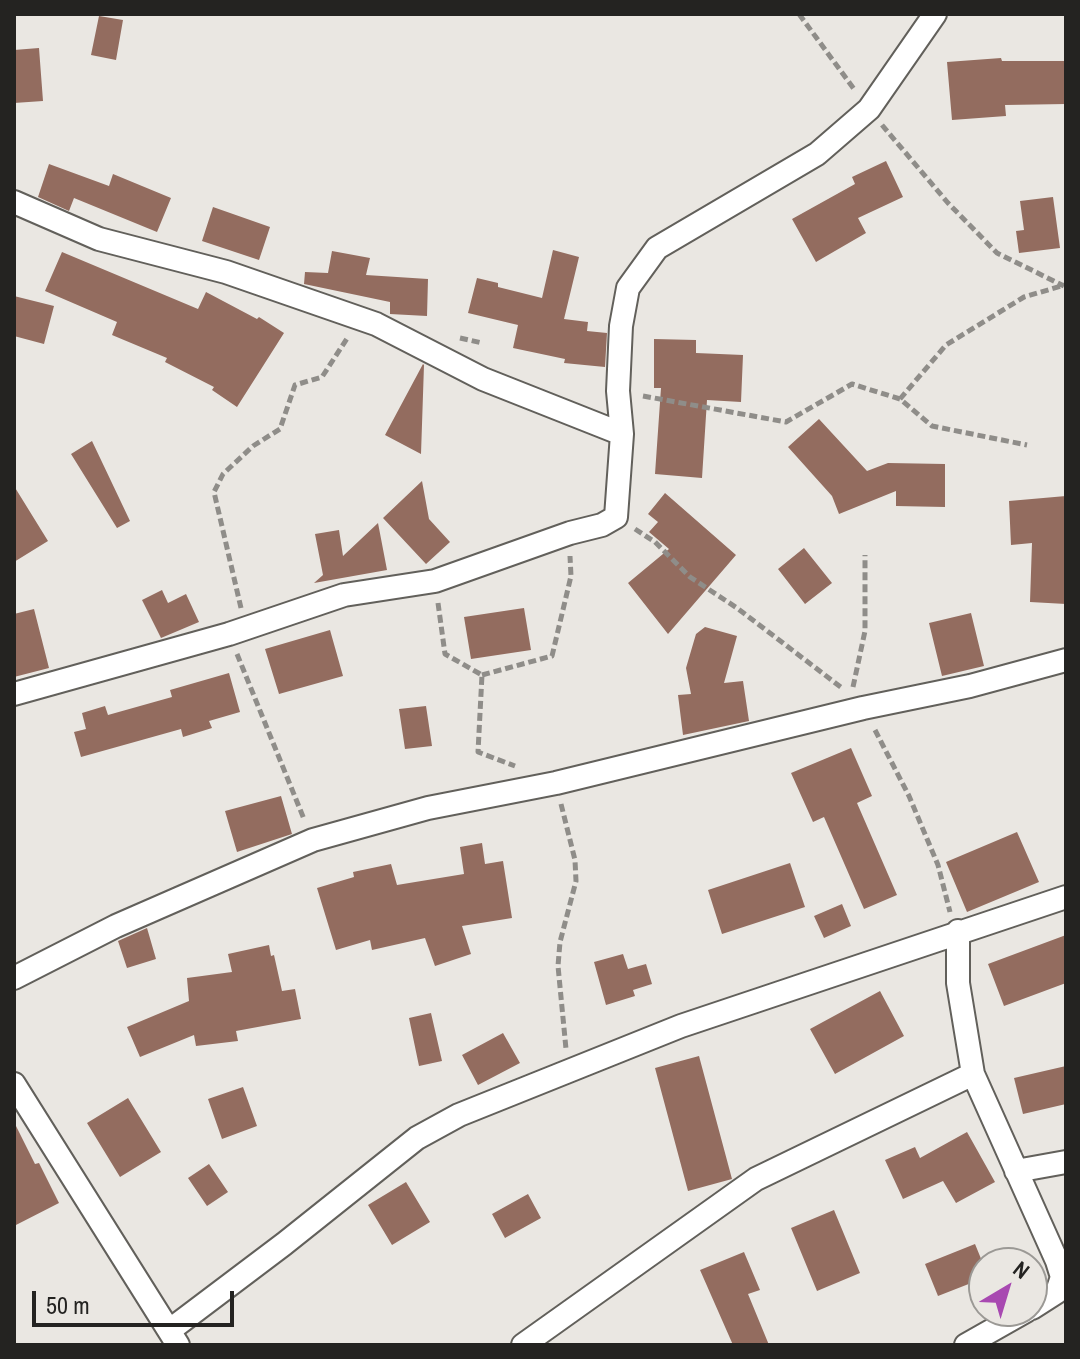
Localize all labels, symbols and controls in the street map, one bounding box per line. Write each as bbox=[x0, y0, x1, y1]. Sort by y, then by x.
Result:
north arrow bbox=[968, 1247, 1048, 1327]
text: N bbox=[1007, 1254, 1036, 1285]
scale bar bbox=[36, 1275, 238, 1325]
text: 50 m bbox=[46, 1289, 90, 1321]

